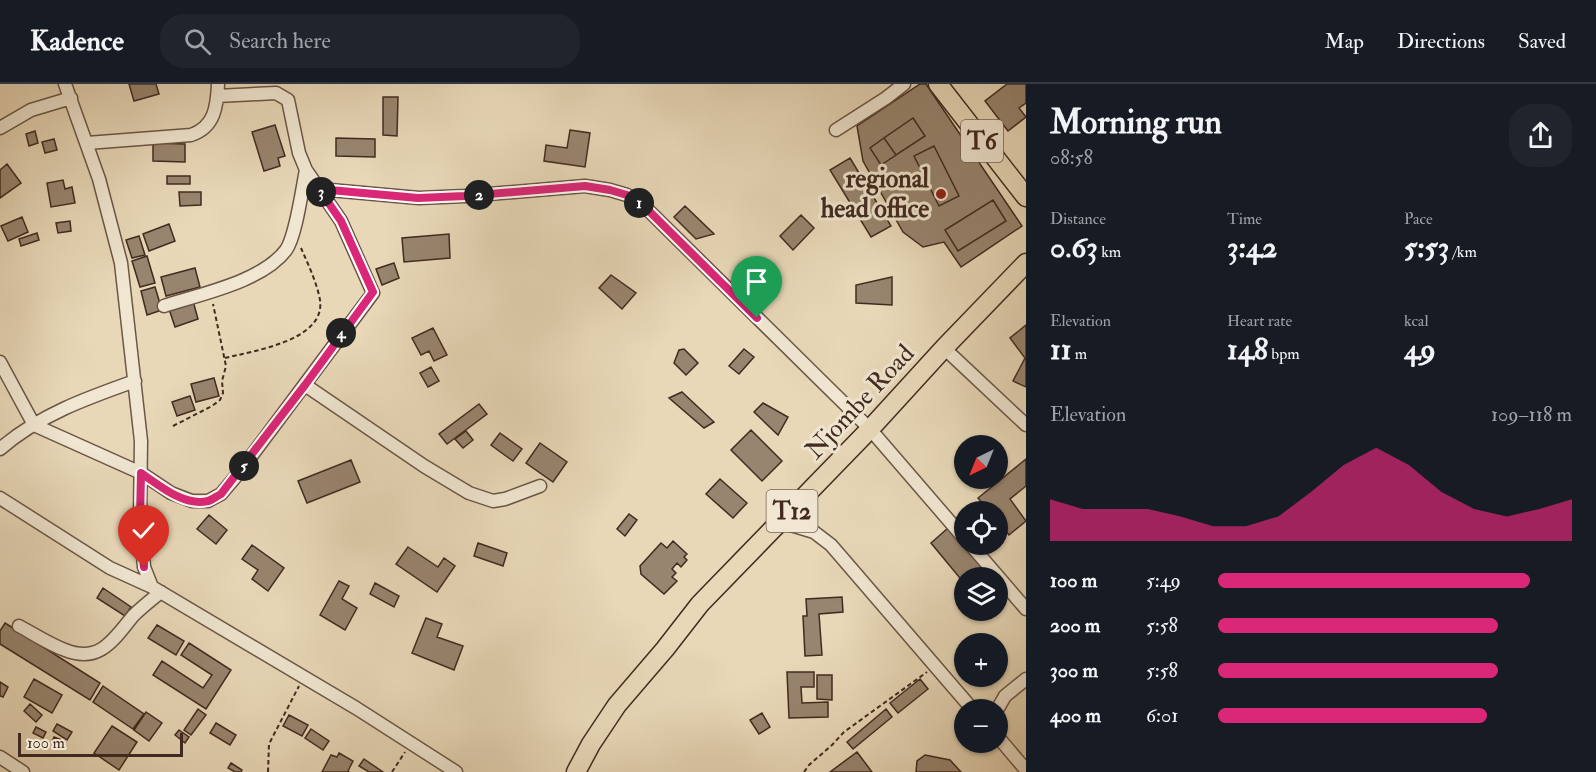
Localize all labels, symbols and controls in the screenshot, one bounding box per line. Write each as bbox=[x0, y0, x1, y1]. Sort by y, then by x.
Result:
search box bbox=[160, 14, 580, 68]
text: Kadence bbox=[30, 24, 124, 59]
icon: search bbox=[181, 25, 214, 58]
text: Search here bbox=[229, 27, 331, 55]
text: Map bbox=[1324, 28, 1364, 55]
text: Directions bbox=[1397, 28, 1485, 55]
text: Saved bbox=[1518, 28, 1566, 55]
text: Morning run bbox=[1050, 102, 1222, 143]
button: share bbox=[1509, 104, 1572, 167]
road number: T6 bbox=[961, 120, 1003, 162]
text: 08:58 bbox=[1050, 145, 1093, 170]
place label: regional head office bbox=[821, 163, 929, 225]
pin: 3 bbox=[306, 177, 336, 207]
pin: 2 bbox=[464, 180, 494, 210]
text: 3 bbox=[318, 182, 324, 202]
text: 2 bbox=[475, 185, 483, 205]
marker: regional head office bbox=[934, 187, 948, 201]
pin: 1 bbox=[624, 188, 654, 218]
text: 1 bbox=[636, 193, 642, 213]
text: Distance bbox=[1050, 209, 1106, 229]
text: Time bbox=[1227, 209, 1262, 229]
text: Pace bbox=[1404, 209, 1433, 229]
text: 0.63 bbox=[1050, 229, 1098, 266]
text: 3:42 bbox=[1227, 229, 1277, 266]
text: 5:53 bbox=[1404, 229, 1449, 266]
text: km bbox=[1098, 242, 1121, 262]
text: /km bbox=[1449, 242, 1477, 262]
pin bbox=[731, 256, 782, 318]
icon: arrive bbox=[740, 265, 773, 298]
text: Elevation bbox=[1050, 311, 1111, 331]
text: Heart rate bbox=[1227, 311, 1292, 331]
text: kcal bbox=[1404, 311, 1429, 331]
pin: 4 bbox=[326, 318, 356, 348]
text: 4 bbox=[337, 323, 345, 343]
text: 11 bbox=[1050, 331, 1071, 368]
text: 148 bbox=[1227, 331, 1268, 368]
text: 49 bbox=[1404, 331, 1436, 368]
street label: Njombe Road bbox=[799, 338, 921, 466]
text: m bbox=[1071, 344, 1087, 364]
text: bpm bbox=[1268, 344, 1300, 364]
text: Elevation bbox=[1050, 402, 1126, 427]
text: 109–118 m bbox=[1491, 402, 1572, 427]
north arrow bbox=[954, 435, 1008, 489]
map controls bbox=[954, 435, 1008, 753]
pin: 5 bbox=[229, 451, 259, 481]
text: 5 bbox=[240, 456, 248, 476]
road number: T12 bbox=[766, 490, 818, 532]
button: locate bbox=[954, 501, 1008, 555]
pin bbox=[118, 505, 169, 567]
icon: check bbox=[127, 514, 160, 547]
button: layers bbox=[954, 567, 1008, 621]
text: 100 m bbox=[1050, 568, 1097, 593]
text: 5:49 bbox=[1146, 568, 1181, 593]
text: 200 m bbox=[1050, 613, 1100, 638]
text: 5:58 bbox=[1146, 613, 1178, 638]
button: + bbox=[954, 633, 1008, 687]
text: 300 m bbox=[1050, 658, 1098, 683]
text: 5:58 bbox=[1146, 658, 1178, 683]
button: − bbox=[954, 699, 1008, 753]
text: 400 m bbox=[1050, 703, 1101, 728]
text: 6:01 bbox=[1146, 703, 1178, 728]
scale bar bbox=[18, 730, 183, 758]
text: 100 m bbox=[27, 733, 65, 753]

